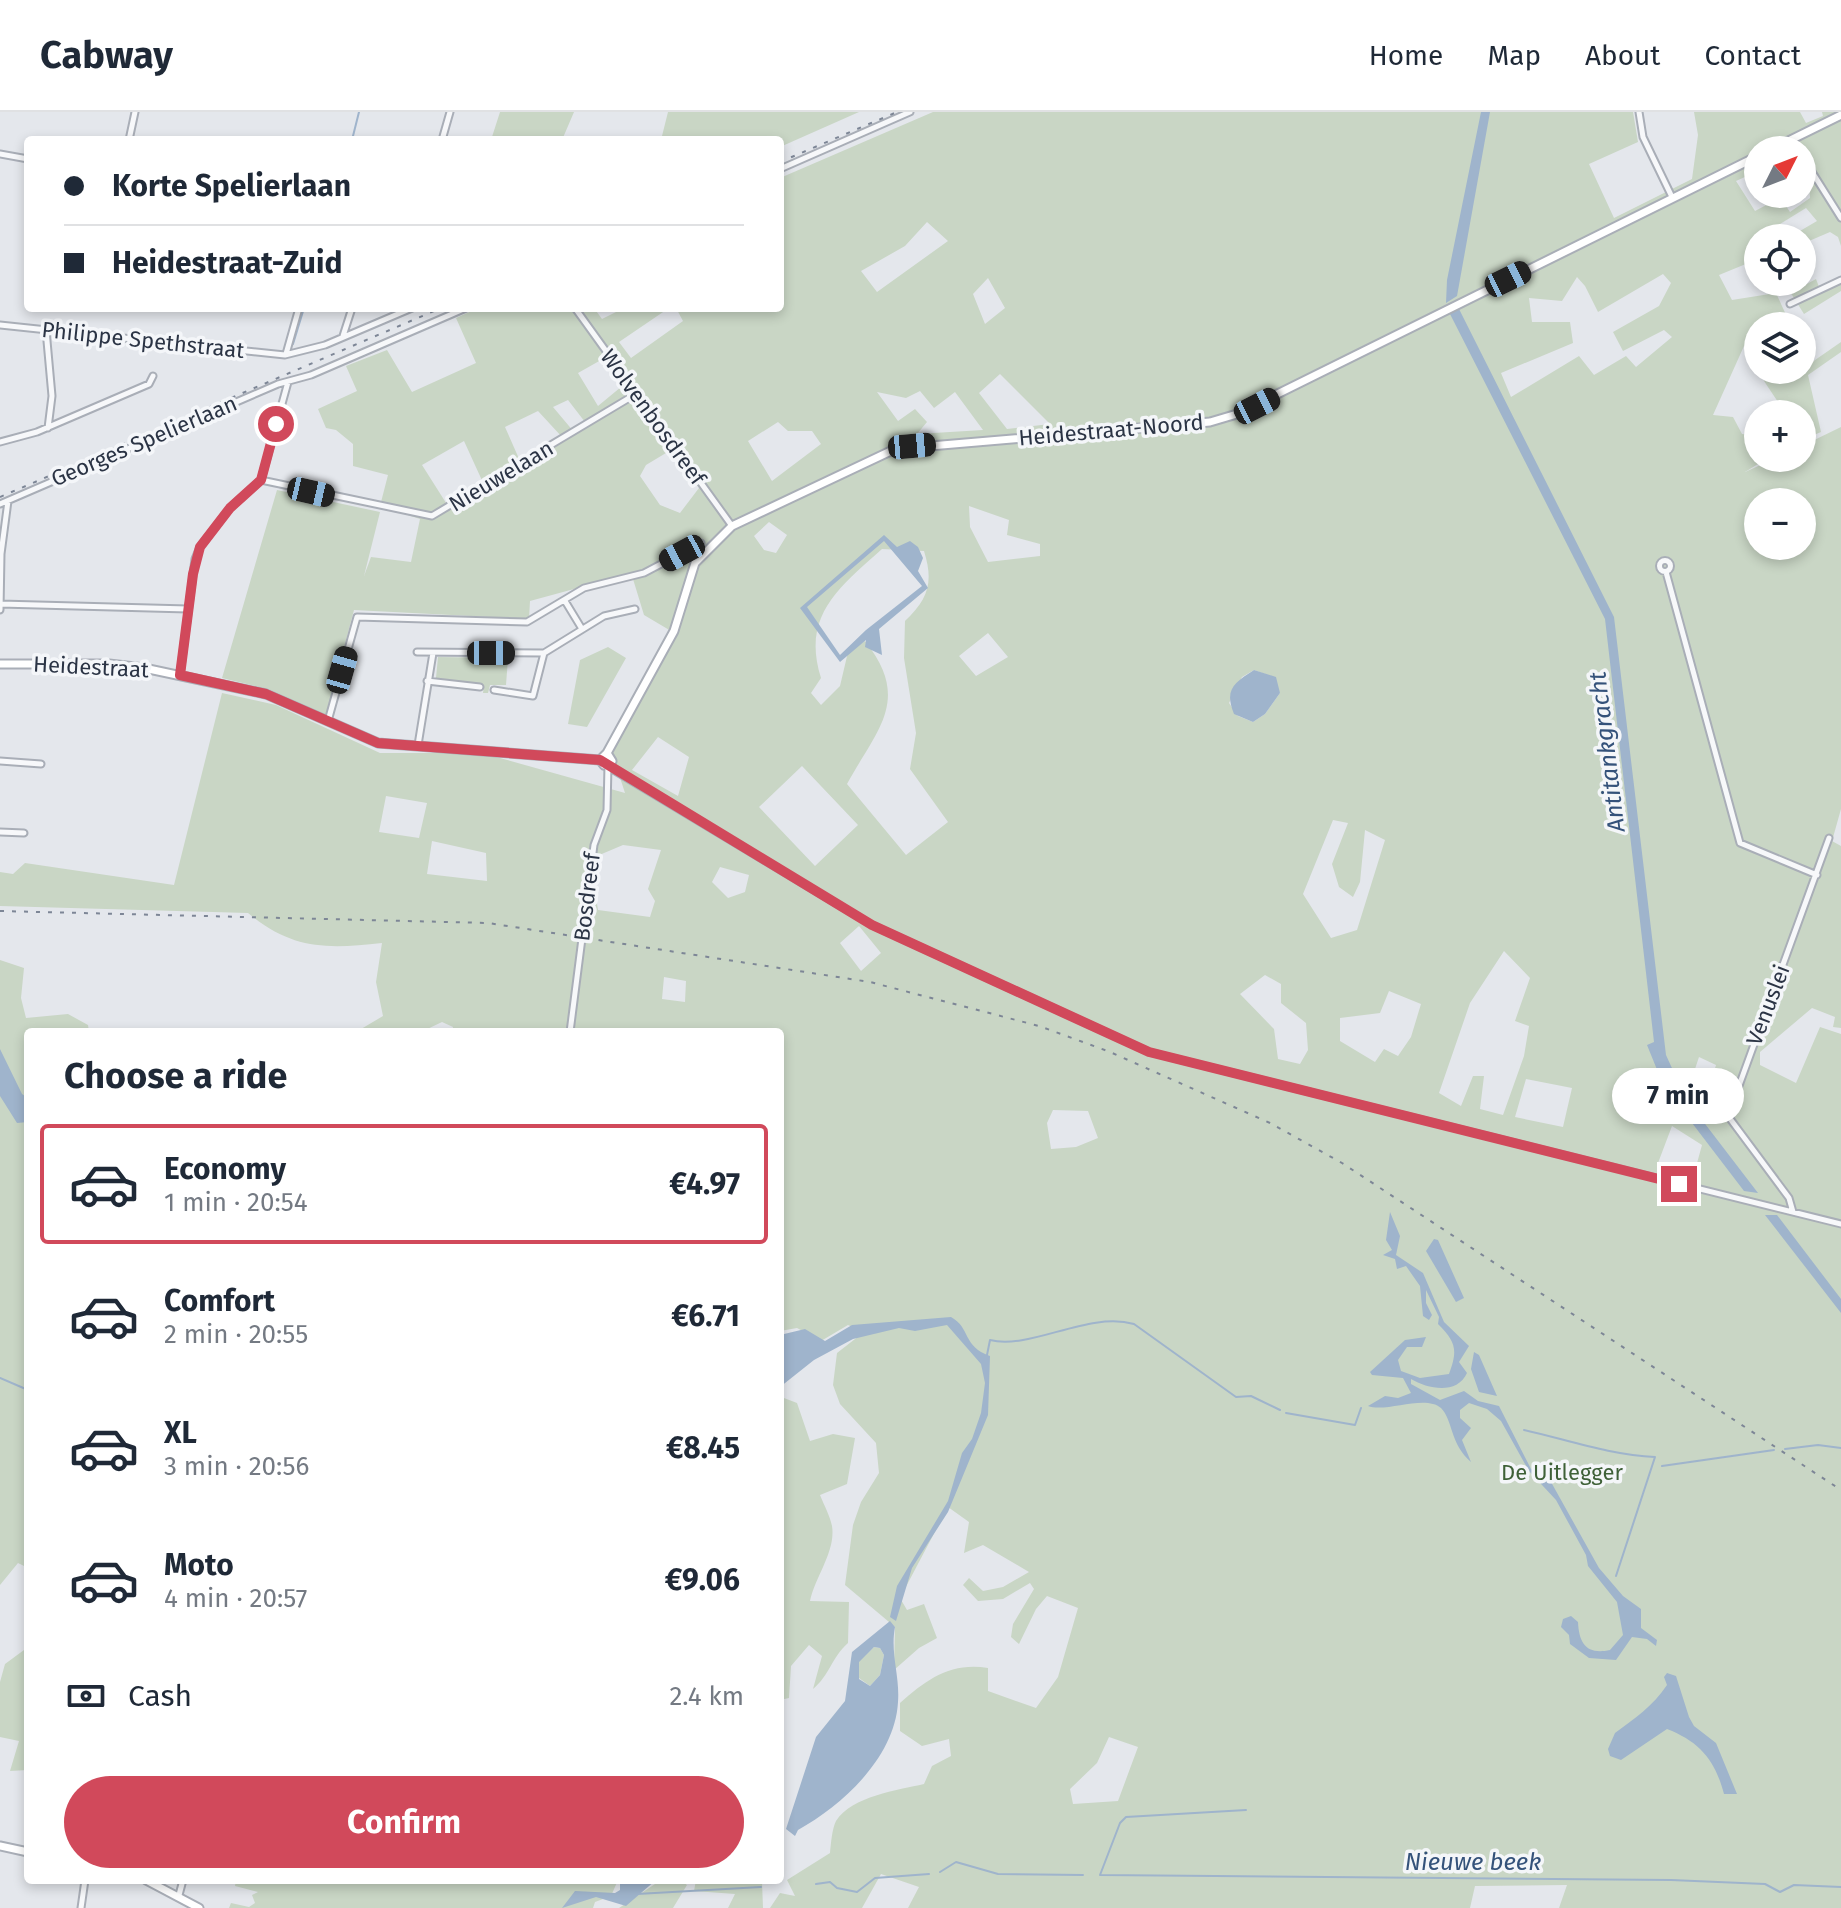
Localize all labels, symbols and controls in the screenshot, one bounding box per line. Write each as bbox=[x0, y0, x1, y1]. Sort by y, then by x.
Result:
text: Cabway bbox=[40, 32, 173, 78]
text: Home bbox=[1369, 39, 1443, 72]
text: Map bbox=[1487, 39, 1541, 72]
text: About bbox=[1585, 39, 1660, 72]
text: Contact bbox=[1704, 39, 1801, 72]
north arrow bbox=[1744, 136, 1816, 208]
map controls bbox=[1744, 136, 1816, 560]
text: Korte Spelierlaan bbox=[112, 168, 351, 204]
button: locate bbox=[1744, 224, 1816, 296]
text: Heidestraat-Zuid bbox=[112, 245, 342, 281]
car bbox=[1481, 258, 1535, 300]
button: layers bbox=[1744, 312, 1816, 384]
street label: Philippe Spethstraat bbox=[40, 316, 246, 364]
street label: Wolvenbosdreef bbox=[595, 344, 712, 491]
car bbox=[1230, 384, 1284, 428]
street label: Georges Spelierlaan bbox=[47, 390, 241, 492]
button: + bbox=[1744, 400, 1816, 472]
route start bbox=[258, 406, 294, 442]
street label: Heidestraat-Noord bbox=[1017, 408, 1205, 452]
car bbox=[887, 432, 937, 460]
street label: Nieuwelaan bbox=[444, 434, 558, 518]
car bbox=[285, 475, 337, 509]
button: − bbox=[1744, 488, 1816, 560]
car bbox=[655, 531, 709, 575]
car bbox=[467, 641, 515, 665]
car bbox=[324, 644, 360, 696]
street label: Heidestraat bbox=[32, 650, 150, 684]
water label: Antitankgracht bbox=[1583, 670, 1631, 835]
street label: Bosdreef bbox=[568, 850, 606, 943]
street label: Venuslei bbox=[1740, 961, 1796, 1049]
text: Choose a ride bbox=[64, 1054, 287, 1098]
callout: 7 min bbox=[1613, 1068, 1745, 1124]
text: 7 min bbox=[1647, 1080, 1709, 1111]
icon: car bbox=[68, 1148, 140, 1220]
text: Economy bbox=[164, 1151, 286, 1187]
text: €4.97 bbox=[669, 1166, 740, 1202]
route end bbox=[1661, 1166, 1697, 1202]
text: 1 min · 20:54 bbox=[164, 1187, 308, 1218]
icon: car bbox=[68, 1280, 140, 1352]
text: Comfort bbox=[164, 1283, 275, 1319]
text: €6.71 bbox=[671, 1298, 740, 1334]
text: 2 min · 20:55 bbox=[164, 1319, 308, 1350]
icon: car bbox=[68, 1412, 140, 1484]
text: XL bbox=[164, 1415, 197, 1451]
text: €8.45 bbox=[666, 1430, 740, 1466]
text: 3 min · 20:56 bbox=[164, 1451, 309, 1482]
park label: De Uitlegger bbox=[1501, 1459, 1623, 1486]
icon: car bbox=[68, 1544, 140, 1616]
text: Moto bbox=[164, 1547, 234, 1583]
text: €9.06 bbox=[665, 1562, 740, 1598]
text: 4 min · 20:57 bbox=[164, 1583, 307, 1614]
icon: cash bbox=[64, 1674, 108, 1718]
text: Cash bbox=[128, 1678, 192, 1714]
text: 2.4 km bbox=[669, 1681, 744, 1712]
button: Confirm bbox=[64, 1776, 744, 1868]
water label: Nieuwe beek bbox=[1405, 1848, 1541, 1876]

